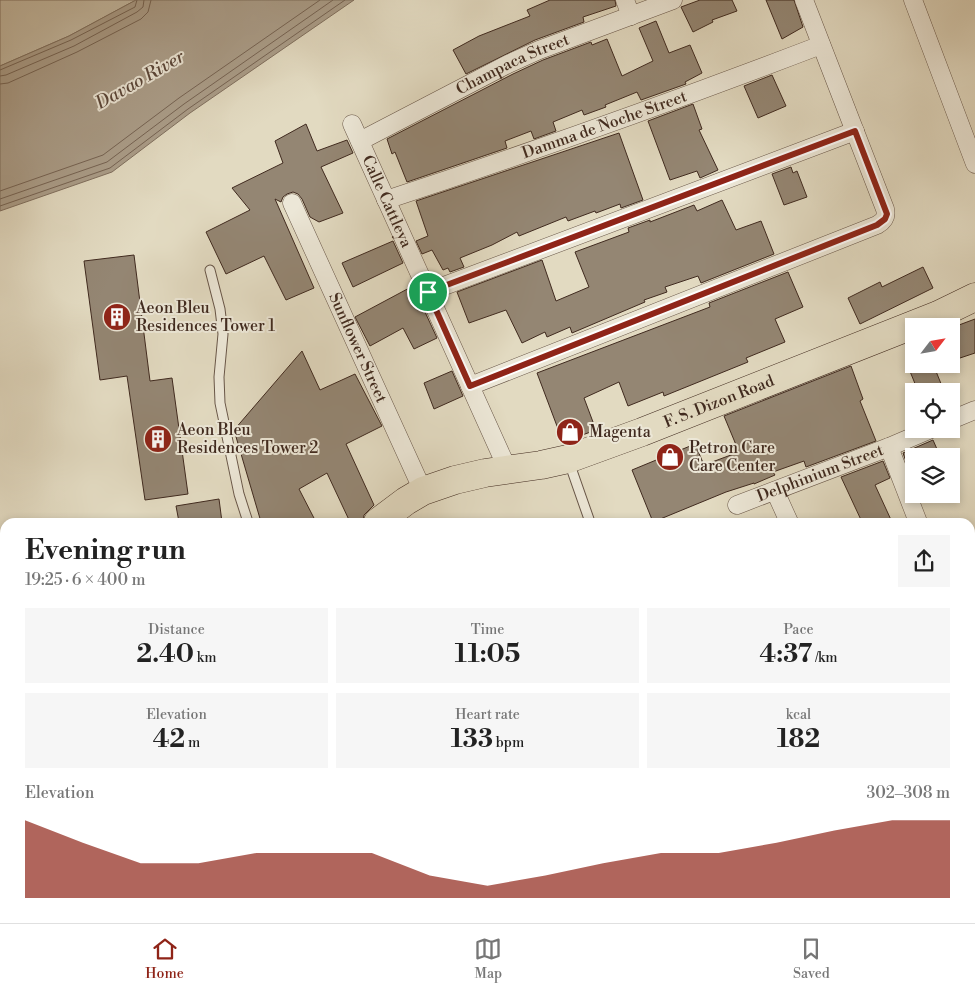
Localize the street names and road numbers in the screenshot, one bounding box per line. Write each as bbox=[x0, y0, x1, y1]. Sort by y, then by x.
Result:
street label: Champaca Street bbox=[453, 29, 572, 99]
street label: Damma de Noche Street bbox=[519, 86, 690, 163]
street label: Calle Cattleya bbox=[357, 152, 417, 252]
street label: Sunflower Street bbox=[324, 289, 392, 406]
street label: F. S. Dizon Road bbox=[661, 371, 777, 432]
street label: Delphinium Street bbox=[754, 440, 887, 507]

